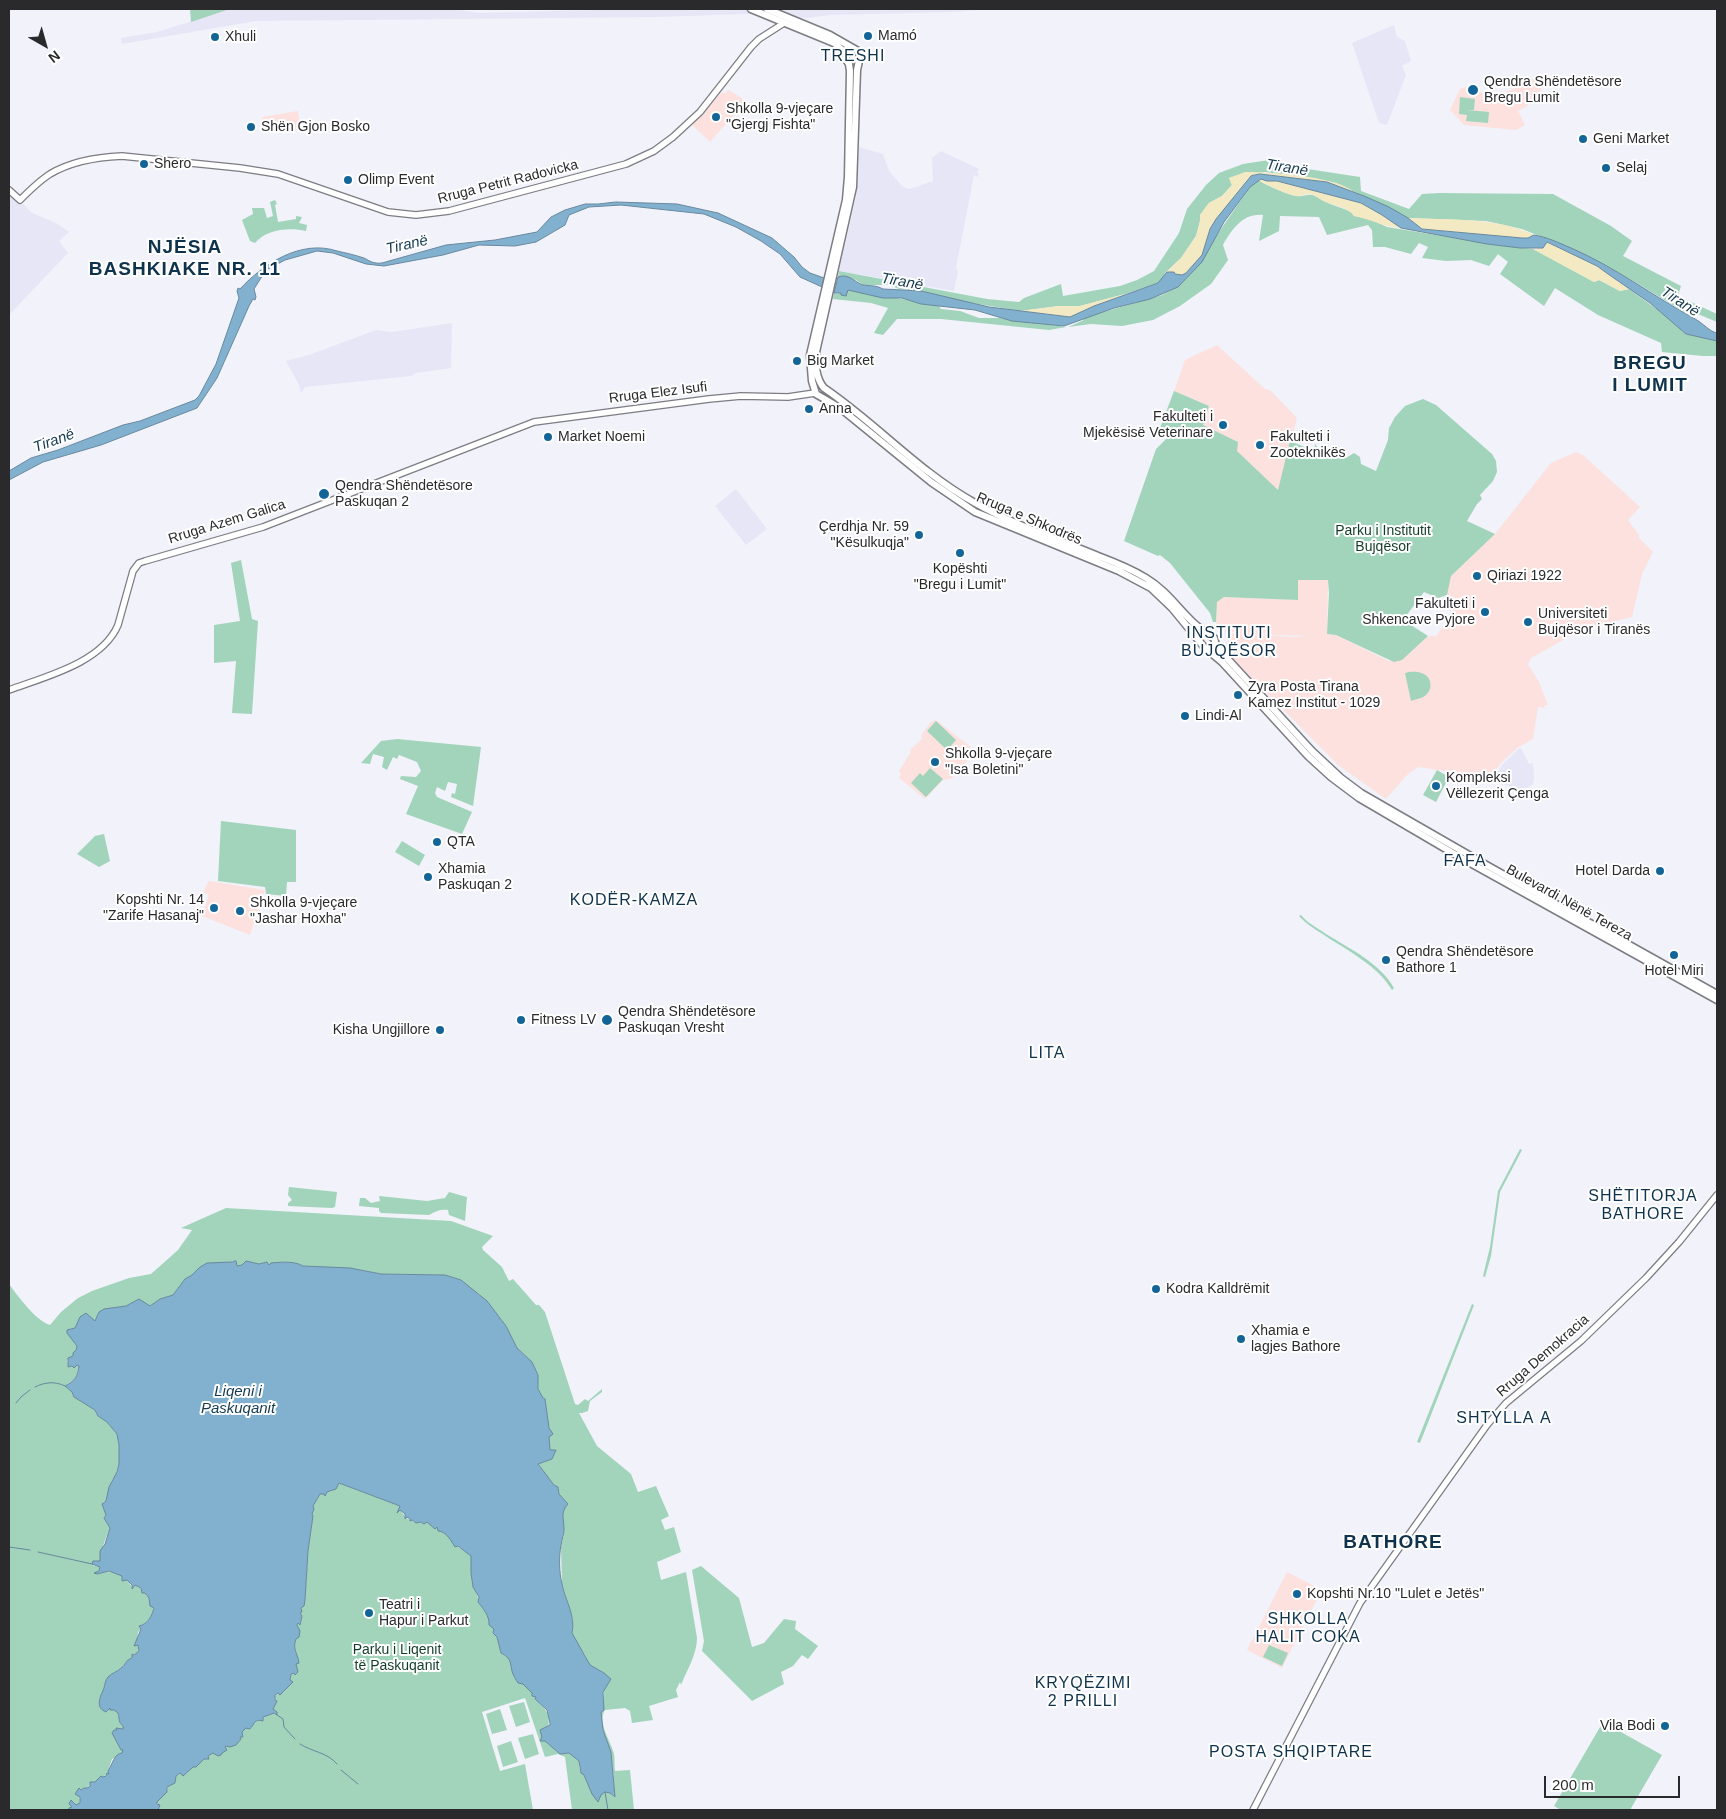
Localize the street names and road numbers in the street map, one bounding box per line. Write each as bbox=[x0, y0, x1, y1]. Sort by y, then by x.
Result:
street label: Rruga Petrit Radovicka bbox=[436, 156, 580, 208]
street label: Rruga Elez Isufi bbox=[608, 379, 708, 407]
street label: Rruga e Shkodrës bbox=[974, 489, 1084, 549]
street label: Rruga Azem Galica bbox=[167, 496, 287, 548]
street label: Bulevardi Nënë Tereza bbox=[1503, 861, 1635, 945]
street label: Rruga Demokracia bbox=[1493, 1311, 1593, 1401]

